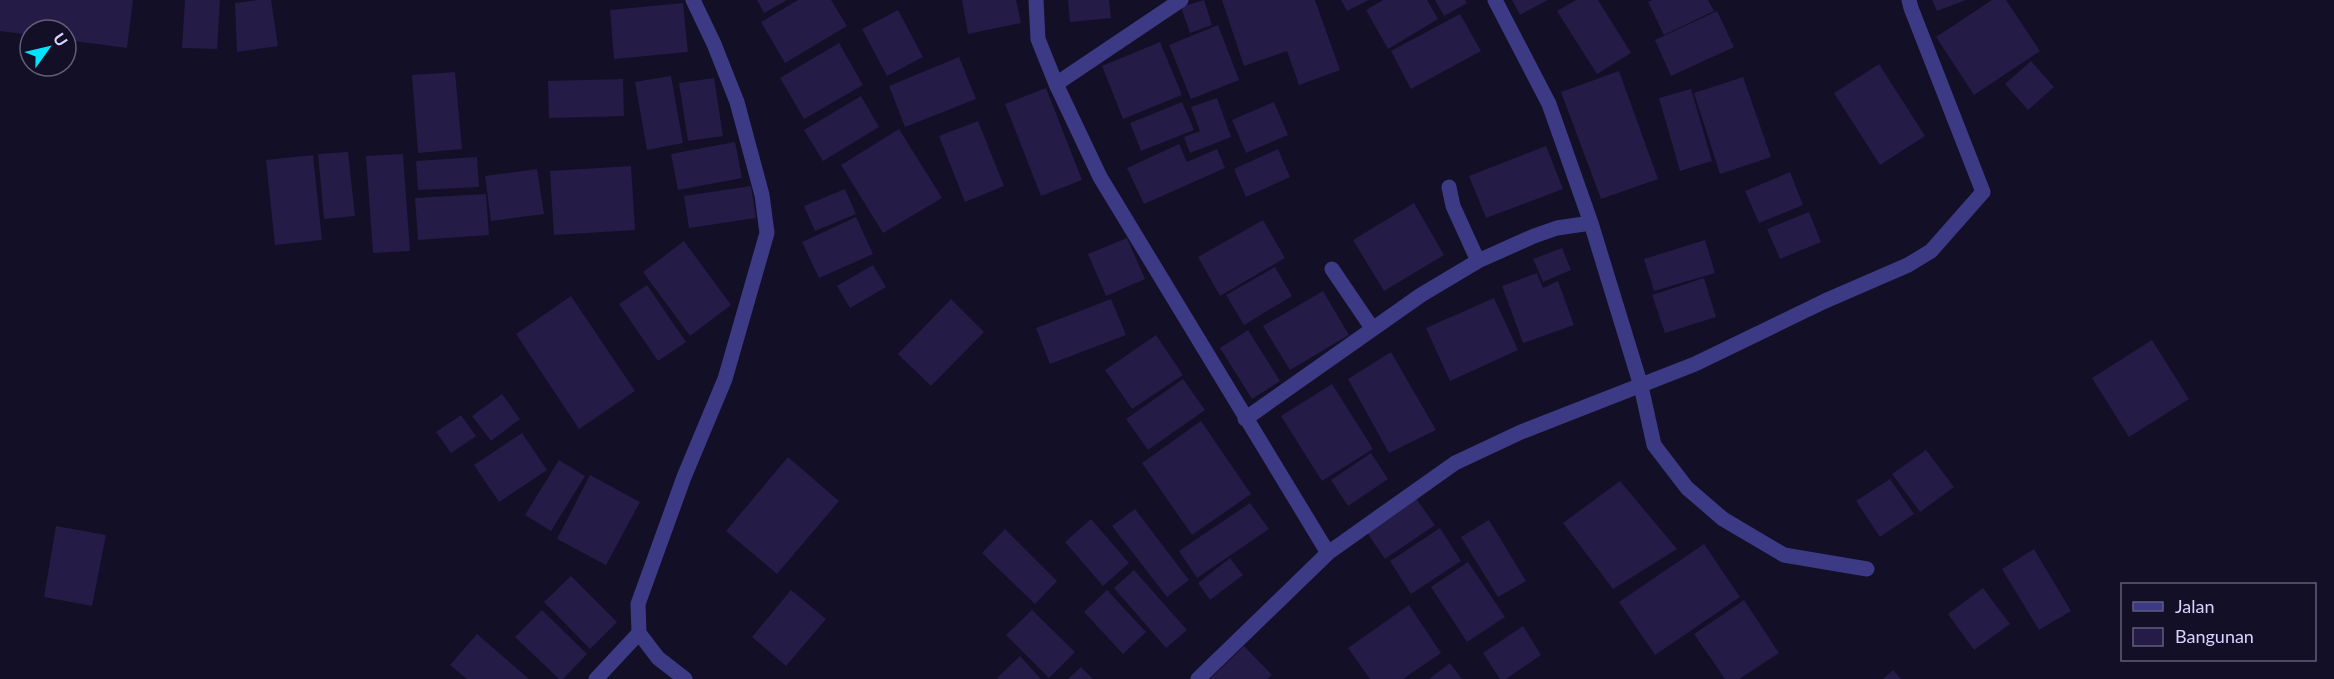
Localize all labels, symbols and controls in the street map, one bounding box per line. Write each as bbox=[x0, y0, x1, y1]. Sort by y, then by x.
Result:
north arrow bbox=[18, 18, 78, 78]
text: U bbox=[50, 29, 72, 50]
legend bbox=[2121, 583, 2316, 661]
text: Jalan bbox=[2175, 595, 2214, 617]
text: Bangunan bbox=[2175, 625, 2254, 647]

